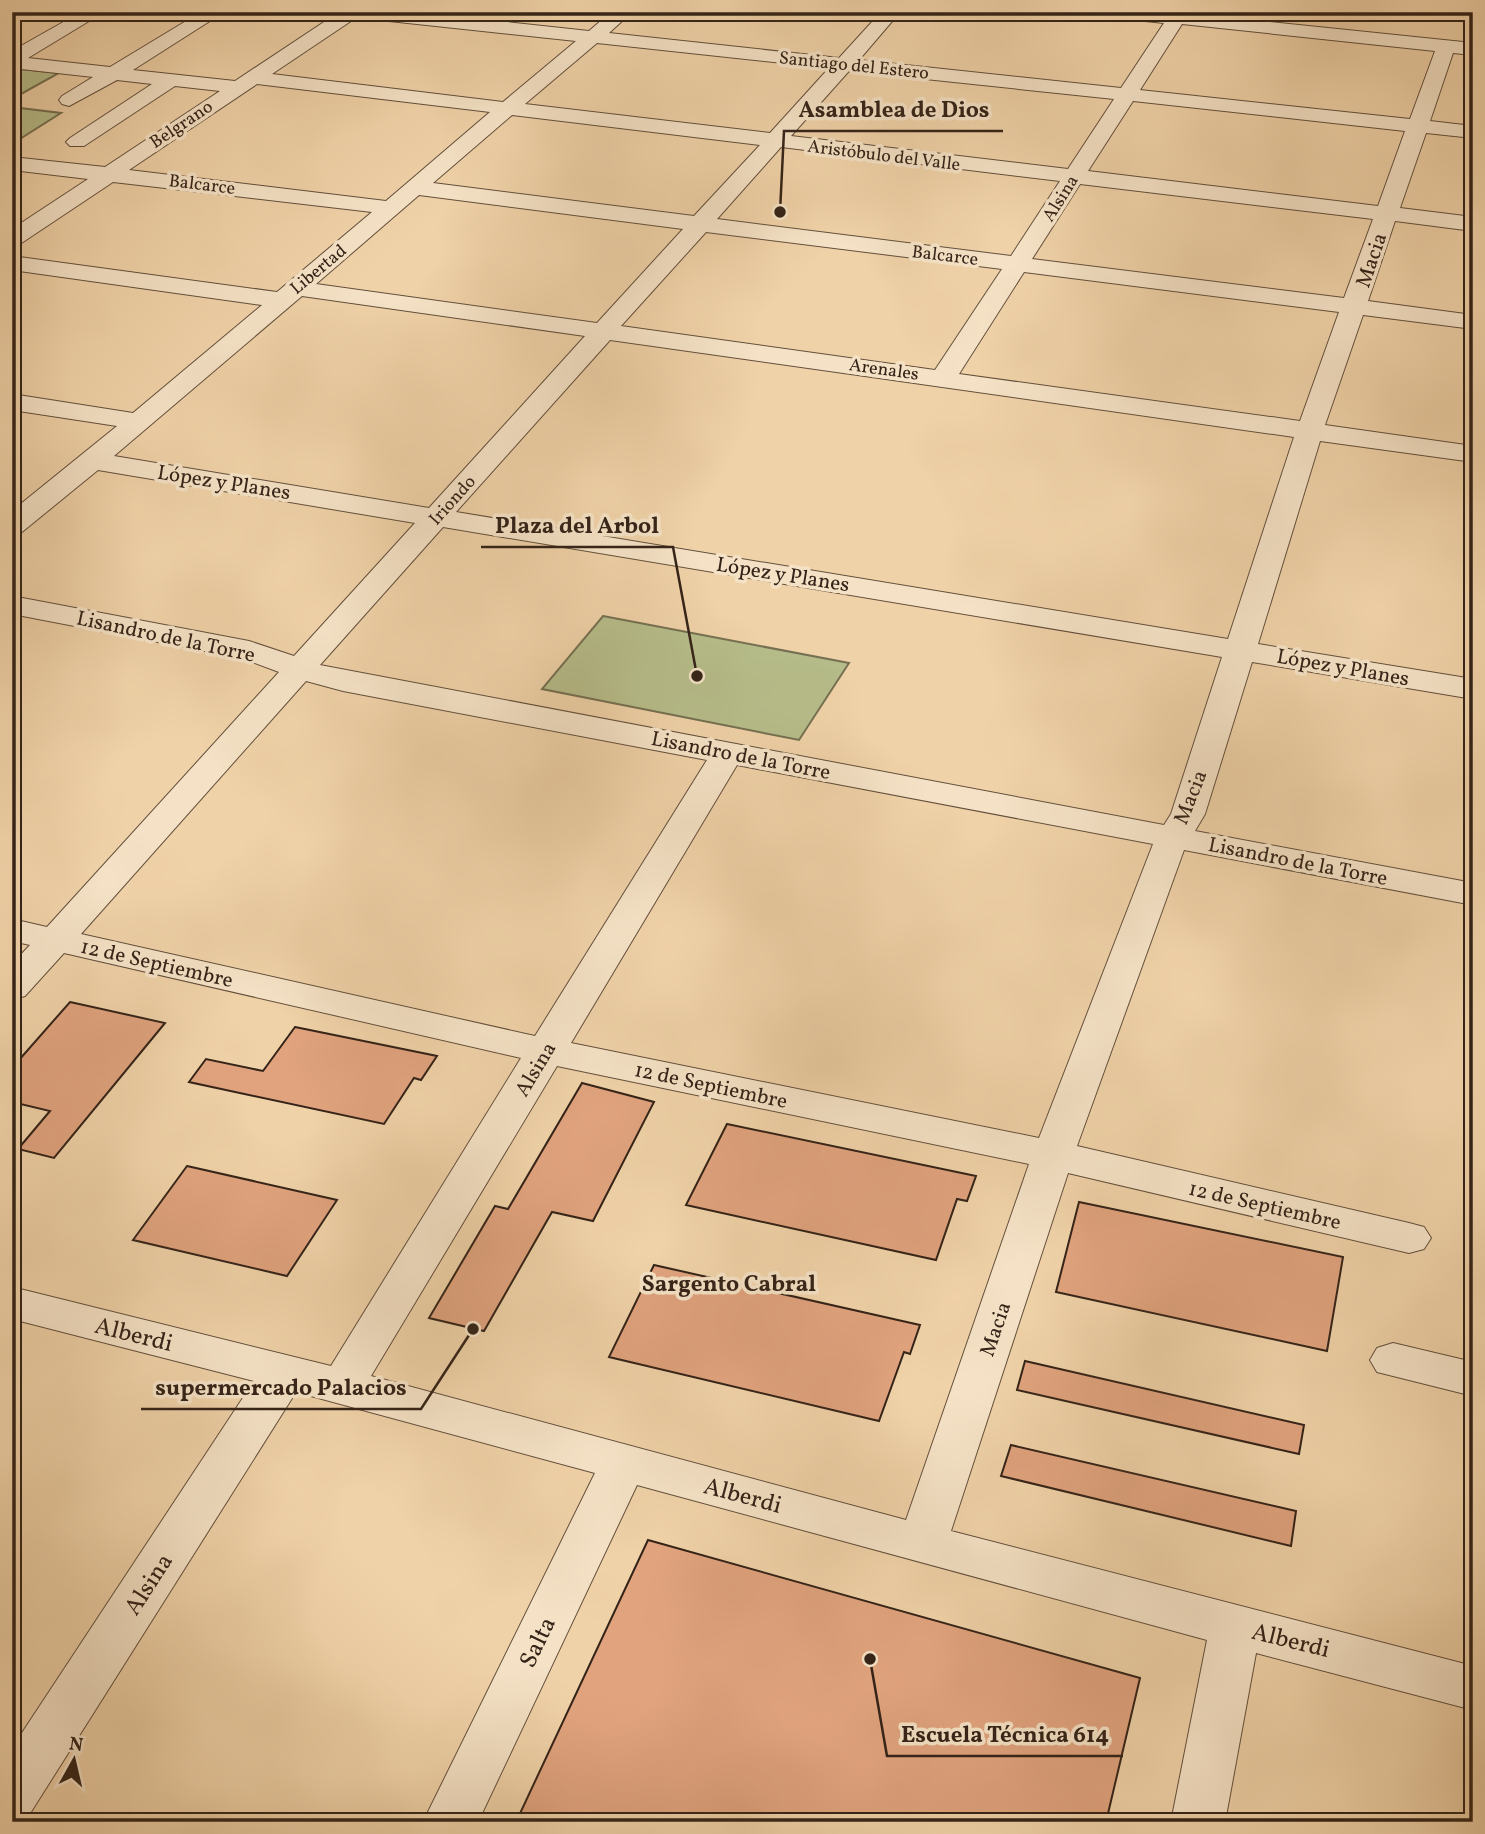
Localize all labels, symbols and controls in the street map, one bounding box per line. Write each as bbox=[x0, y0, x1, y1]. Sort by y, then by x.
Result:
street label: Santiago del Estero bbox=[778, 46, 930, 87]
callout: Asamblea de Dios bbox=[784, 87, 1003, 131]
street label: Belgrano bbox=[145, 95, 218, 156]
text: Asamblea de Dios bbox=[798, 95, 990, 127]
street label: Aristóbulo del Valle bbox=[806, 135, 962, 178]
street label: Balcarce bbox=[167, 169, 236, 202]
street label: Alsina bbox=[1037, 171, 1085, 227]
street label: Macia bbox=[1350, 229, 1395, 292]
street label: Libertad bbox=[285, 239, 353, 301]
street label: Balcarce bbox=[910, 240, 979, 273]
street label: Arenales bbox=[847, 353, 920, 388]
street label: López y Planes bbox=[155, 459, 292, 508]
street label: Iriondo bbox=[424, 471, 482, 531]
callout: Plaza del Arbol bbox=[481, 503, 673, 547]
text: Plaza del Arbol bbox=[495, 511, 659, 543]
street label: López y Planes bbox=[714, 551, 851, 600]
street label: Lisandro de la Torre bbox=[74, 604, 258, 671]
street label: López y Planes bbox=[1274, 643, 1411, 694]
street label: Lisandro de la Torre bbox=[649, 725, 833, 788]
street label: Macia bbox=[1167, 766, 1215, 829]
street label: Lisandro de la Torre bbox=[1206, 831, 1390, 894]
street label: 12 de Septiembre bbox=[78, 933, 236, 996]
street label: Alsina bbox=[509, 1037, 564, 1103]
street label: 12 de Septiembre bbox=[632, 1056, 790, 1117]
street label: 12 de Septiembre bbox=[1186, 1175, 1344, 1238]
district label: Sargento Cabral bbox=[642, 1269, 816, 1301]
street label: Macia bbox=[974, 1298, 1019, 1361]
street label: Alberdi bbox=[91, 1310, 176, 1362]
callout: supermercado Palacios bbox=[141, 1365, 421, 1409]
text: supermercado Palacios bbox=[155, 1373, 407, 1405]
street label: Alberdi bbox=[700, 1470, 785, 1524]
street label: Alsina bbox=[117, 1547, 182, 1623]
street label: Salta bbox=[512, 1612, 566, 1674]
street label: Alberdi bbox=[1248, 1616, 1333, 1668]
callout: Escuela Técnica 614 bbox=[887, 1712, 1123, 1756]
text: Escuela Técnica 614 bbox=[901, 1720, 1109, 1752]
north arrow bbox=[38, 1726, 108, 1796]
text: N bbox=[67, 1731, 85, 1759]

